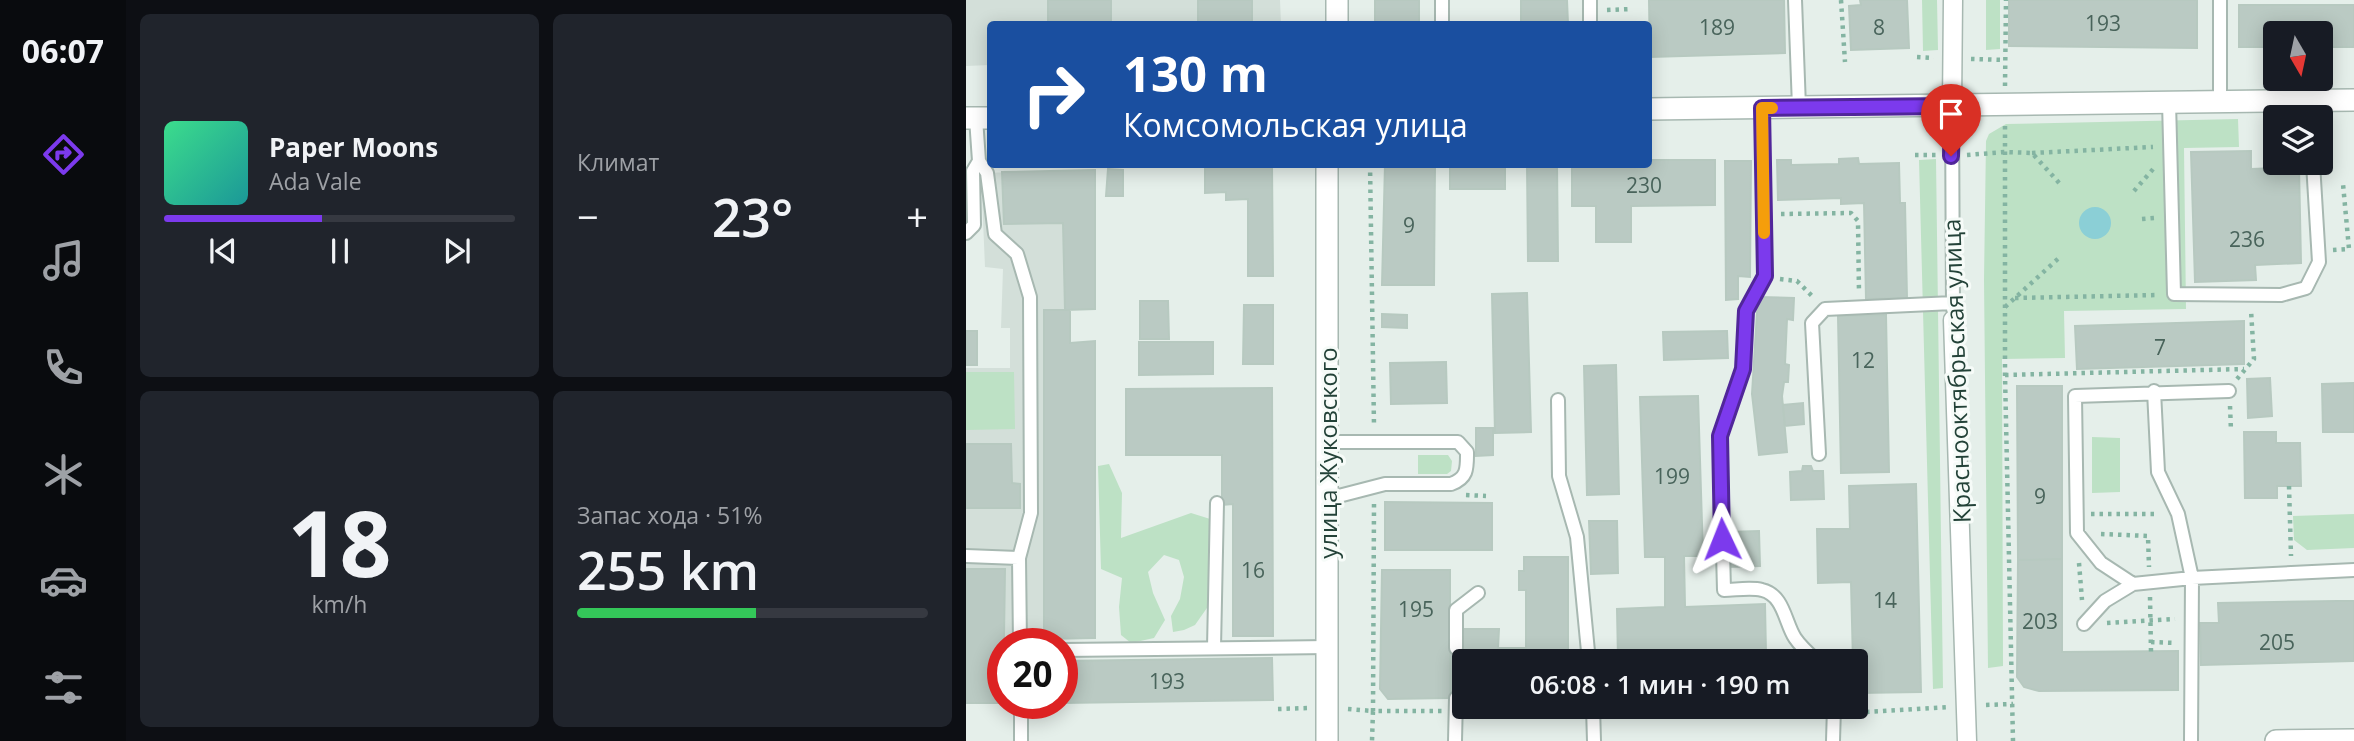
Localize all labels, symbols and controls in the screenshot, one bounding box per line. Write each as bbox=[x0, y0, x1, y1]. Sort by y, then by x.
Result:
house number: 193 bbox=[2085, 9, 2121, 37]
house number: 189 bbox=[1699, 13, 1735, 41]
house number: 8 bbox=[1873, 13, 1885, 41]
north arrow bbox=[2263, 21, 2333, 91]
map controls bbox=[2263, 21, 2333, 175]
text: 06:07 bbox=[22, 29, 104, 72]
text: 130 m bbox=[1123, 40, 1268, 106]
icon: right bbox=[1008, 49, 1099, 140]
pin bbox=[1921, 84, 1981, 156]
icon: arrive bbox=[1932, 95, 1970, 133]
text: Комсомольская улица bbox=[1123, 103, 1468, 146]
button: layers bbox=[2263, 105, 2333, 175]
text: Paper Moons bbox=[269, 129, 438, 165]
icon: directions bbox=[39, 130, 88, 179]
text: Климат bbox=[577, 146, 659, 178]
text: Ada Vale bbox=[269, 165, 362, 197]
house number: 230 bbox=[1626, 171, 1662, 199]
text: 23° bbox=[712, 181, 793, 252]
text: − bbox=[577, 190, 599, 242]
text: + bbox=[906, 190, 928, 242]
house number: 9 bbox=[1403, 211, 1415, 239]
street label: Краснооктябрьская улица bbox=[1934, 218, 1978, 524]
house number: 236 bbox=[2229, 225, 2265, 253]
icon: previous bbox=[204, 232, 242, 270]
icon: pause bbox=[321, 232, 359, 270]
icon: next bbox=[438, 232, 476, 270]
icon: music bbox=[39, 236, 88, 285]
house number: 7 bbox=[2154, 333, 2166, 361]
icon: phone bbox=[39, 343, 88, 392]
house number: 12 bbox=[1851, 346, 1875, 374]
street label: улица Жуковского bbox=[1311, 347, 1344, 559]
icon: climate bbox=[39, 450, 88, 499]
house number: 199 bbox=[1654, 462, 1690, 490]
text: 18 bbox=[287, 480, 392, 604]
house number: 9 bbox=[2034, 482, 2046, 510]
text: Запас хода · 51% bbox=[577, 499, 762, 531]
position arrow bbox=[1685, 502, 1759, 576]
text: 255 km bbox=[577, 534, 759, 605]
icon: car bbox=[39, 556, 88, 605]
house number: 16 bbox=[1241, 556, 1265, 584]
house number: 14 bbox=[1873, 586, 1897, 614]
text: km/h bbox=[312, 588, 367, 620]
house number: 195 bbox=[1398, 595, 1434, 623]
house number: 203 bbox=[2022, 607, 2058, 635]
speed limit sign: 20 bbox=[987, 628, 1078, 719]
house number: 205 bbox=[2259, 628, 2295, 656]
icon: filters bbox=[39, 663, 88, 712]
text: 06:08 · 1 мин · 190 m bbox=[1530, 666, 1790, 702]
house number: 193 bbox=[1149, 667, 1185, 695]

